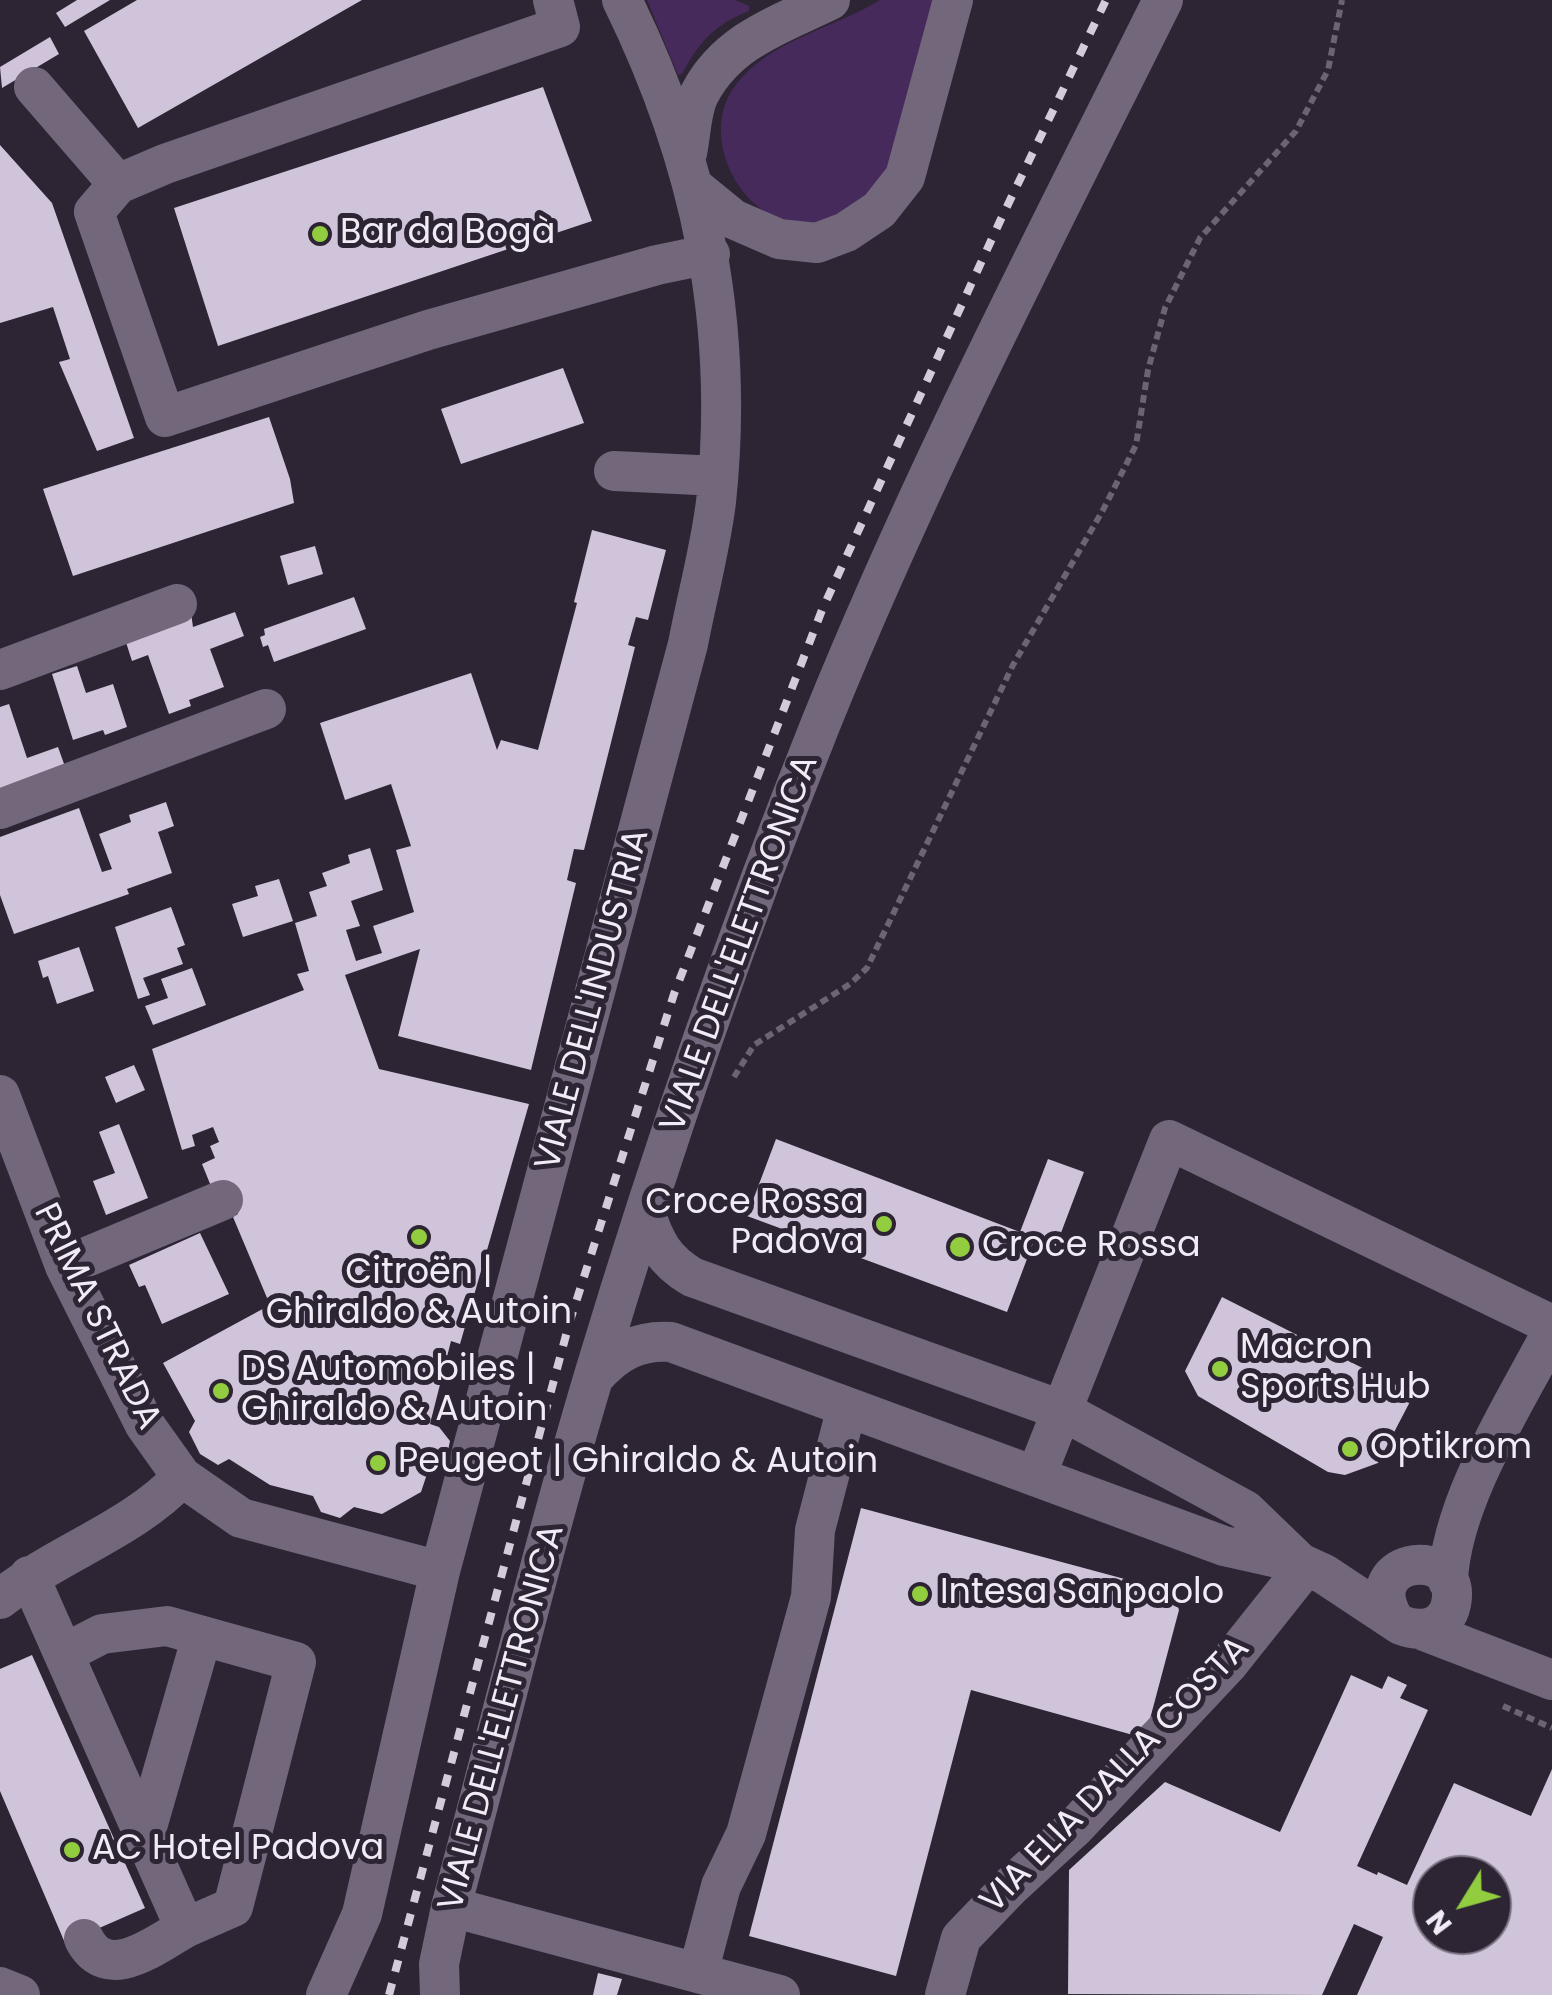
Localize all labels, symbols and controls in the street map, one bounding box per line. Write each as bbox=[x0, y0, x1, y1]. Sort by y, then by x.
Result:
place label: Bar da Bogà bbox=[340, 213, 555, 255]
marker: Bar da Bogà bbox=[309, 223, 331, 245]
street label: VIALE DELL'ELETTRONICA bbox=[653, 750, 829, 1138]
street label: VIALE DELL'INDUSTRIA bbox=[528, 825, 660, 1175]
place label: Croce Rossa Padova bbox=[645, 1183, 864, 1265]
street label: PRIMA STRADA bbox=[23, 1197, 169, 1437]
marker: Croce Rossa Padova bbox=[873, 1213, 895, 1235]
marker: Citroën | Ghiraldo & Autoin bbox=[408, 1226, 430, 1248]
place label: Croce Rossa bbox=[982, 1226, 1201, 1268]
marker: Croce Rossa bbox=[947, 1234, 973, 1260]
place label: Citroën | Ghiraldo & Autoin bbox=[266, 1253, 572, 1335]
place label: Macron Sports Hub bbox=[1240, 1328, 1430, 1410]
place label: DS Automobiles | Ghiraldo & Autoin bbox=[241, 1350, 547, 1432]
marker: Macron Sports Hub bbox=[1209, 1358, 1231, 1380]
marker: DS Automobiles | Ghiraldo & Autoin bbox=[210, 1380, 232, 1402]
place label: Optikrom bbox=[1370, 1428, 1532, 1470]
marker: Optikrom bbox=[1339, 1438, 1361, 1460]
place label: Peugeot | Ghiraldo & Autoin bbox=[398, 1442, 878, 1484]
marker: Peugeot | Ghiraldo & Autoin bbox=[367, 1452, 389, 1474]
street label: VIALE DELL'ELETTRONICA bbox=[431, 1520, 575, 1916]
place label: Intesa Sanpaolo bbox=[940, 1573, 1224, 1615]
marker: Intesa Sanpaolo bbox=[909, 1583, 931, 1605]
street label: VIA ELIA DALLA COSTA bbox=[973, 1629, 1259, 1923]
place label: AC Hotel Padova bbox=[92, 1829, 384, 1871]
marker: AC Hotel Padova bbox=[61, 1839, 83, 1861]
north arrow bbox=[1412, 1855, 1512, 1955]
text: N bbox=[1417, 1902, 1461, 1942]

